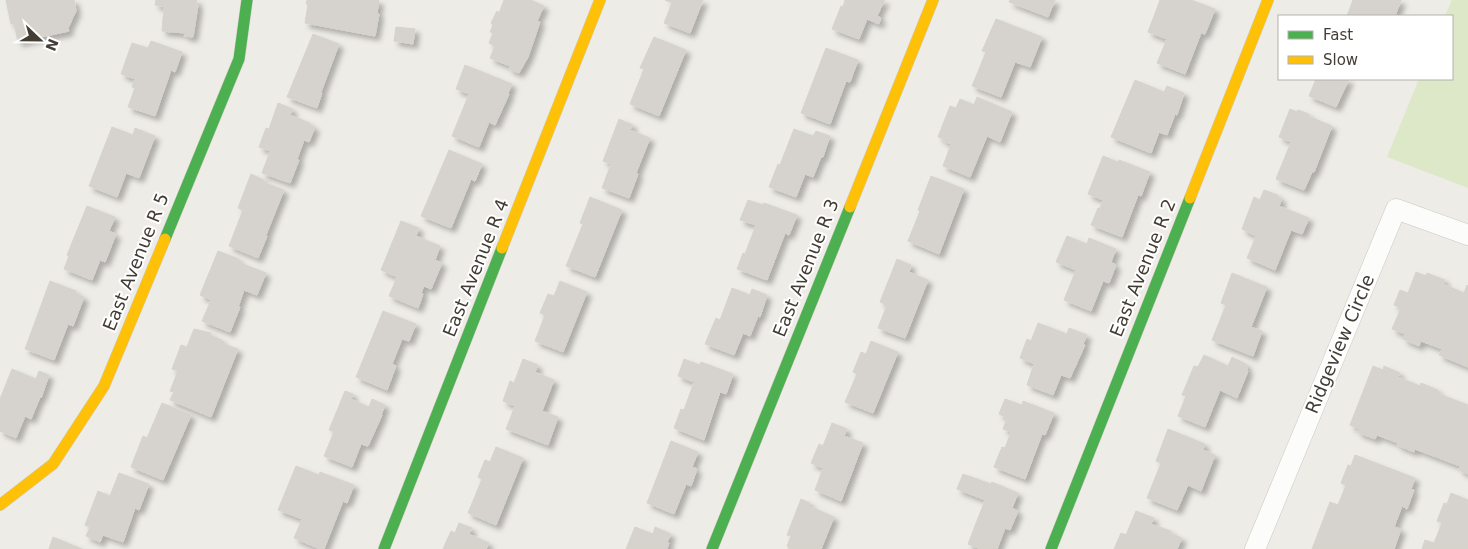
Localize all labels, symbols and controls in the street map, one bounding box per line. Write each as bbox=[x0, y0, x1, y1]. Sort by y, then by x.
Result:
north arrow bbox=[15, 15, 65, 65]
legend bbox=[1278, 15, 1453, 80]
text: Fast bbox=[1323, 26, 1353, 44]
text: N bbox=[42, 36, 62, 53]
text: Slow bbox=[1323, 51, 1358, 69]
street label: East Avenue R 5 bbox=[98, 190, 173, 334]
street label: East Avenue R 4 bbox=[438, 196, 513, 340]
street label: East Avenue R 3 bbox=[768, 196, 843, 340]
street label: East Avenue R 2 bbox=[1105, 196, 1180, 340]
street label: Ridgeview Circle bbox=[1301, 271, 1378, 417]

